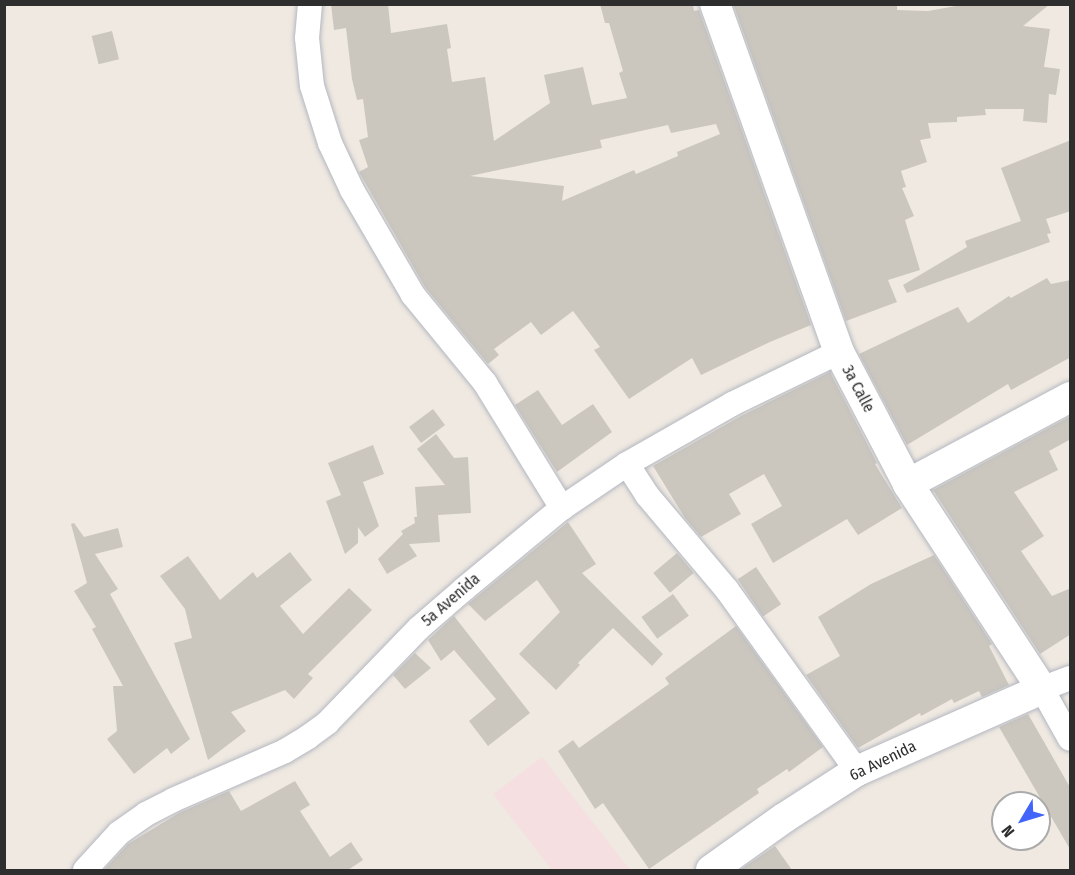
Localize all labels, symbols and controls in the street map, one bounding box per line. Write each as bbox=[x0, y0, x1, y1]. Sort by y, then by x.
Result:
street label: 3a Calle bbox=[838, 362, 878, 416]
street label: 5a Avenida bbox=[418, 569, 484, 631]
street label: 6a Avenida bbox=[847, 737, 919, 785]
north arrow bbox=[991, 791, 1051, 851]
text: N bbox=[998, 822, 1018, 841]

